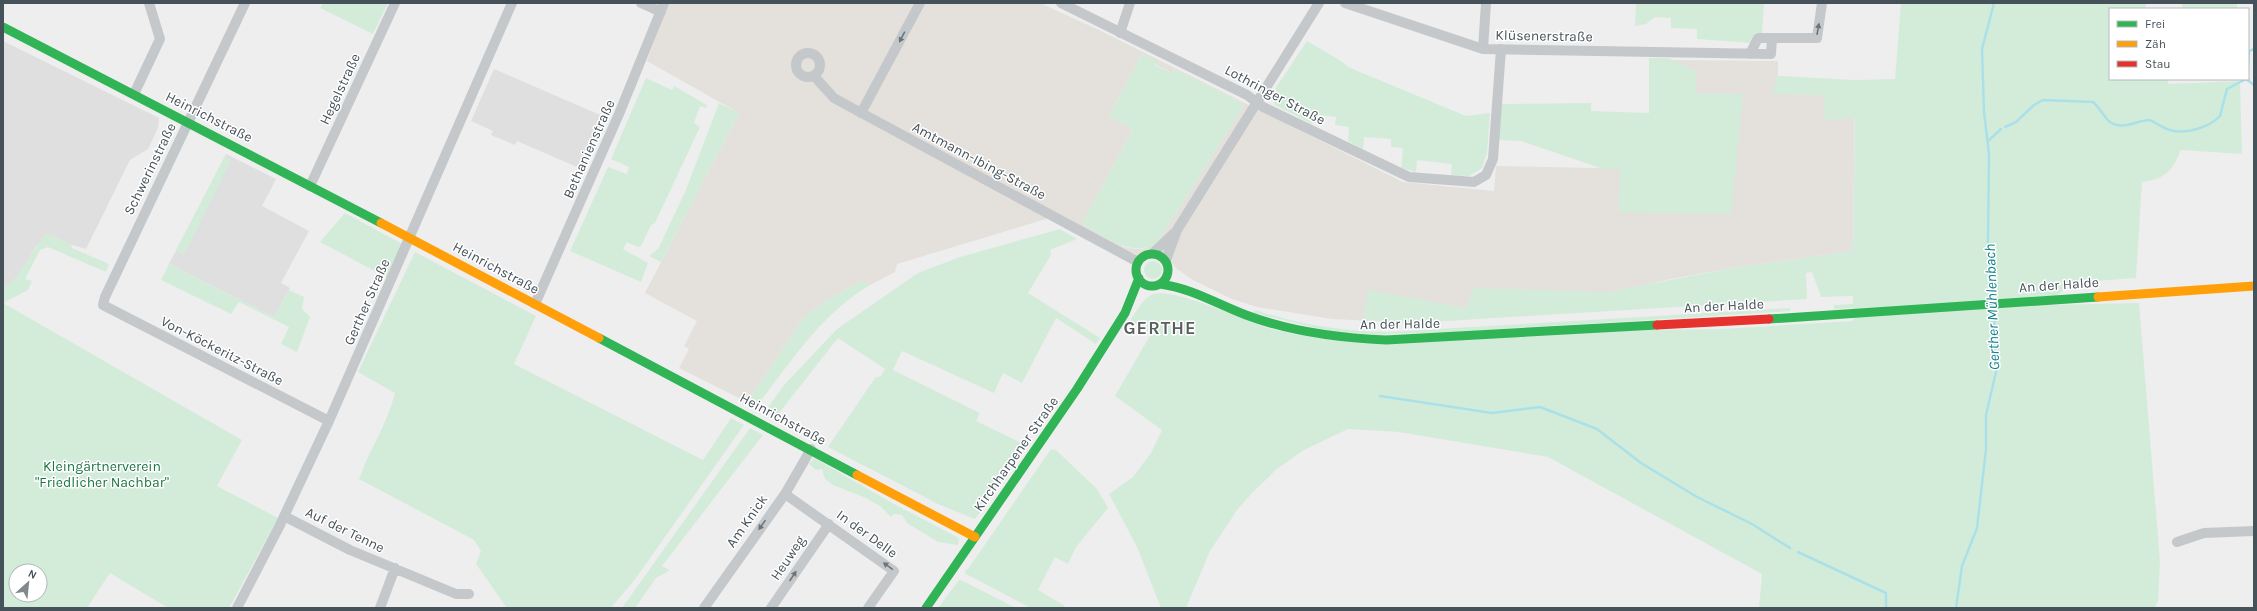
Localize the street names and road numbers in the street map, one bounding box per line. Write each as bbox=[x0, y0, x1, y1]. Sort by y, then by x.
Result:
street label: Klüsenerstraße bbox=[1495, 27, 1593, 45]
street label: Hegelstraße bbox=[316, 51, 364, 127]
street label: Lothringer Straße bbox=[1222, 61, 1328, 129]
street label: Heinrichstraße bbox=[163, 88, 255, 146]
street label: Bethanienstraße bbox=[560, 97, 618, 201]
street label: Amtmann-Ibing-Straße bbox=[909, 119, 1049, 203]
street label: Schwerinstraße bbox=[120, 120, 180, 218]
street label: Heinrichstraße bbox=[450, 238, 542, 298]
street label: Gerther Straße bbox=[340, 256, 394, 348]
street label: An der Halde bbox=[2018, 274, 2100, 296]
street label: An der Halde bbox=[1684, 295, 1764, 317]
street label: Von-Köckeritz-Straße bbox=[158, 313, 286, 389]
street label: An der Halde bbox=[1360, 315, 1440, 333]
street label: Heinrichstraße bbox=[737, 389, 829, 449]
street label: Kirchharpener Straße bbox=[970, 393, 1062, 515]
street label: Am Knick bbox=[723, 491, 771, 551]
street label: Auf der Tenne bbox=[303, 504, 387, 556]
street label: In der Delle bbox=[833, 506, 901, 562]
street label: Heuweg bbox=[767, 532, 809, 584]

